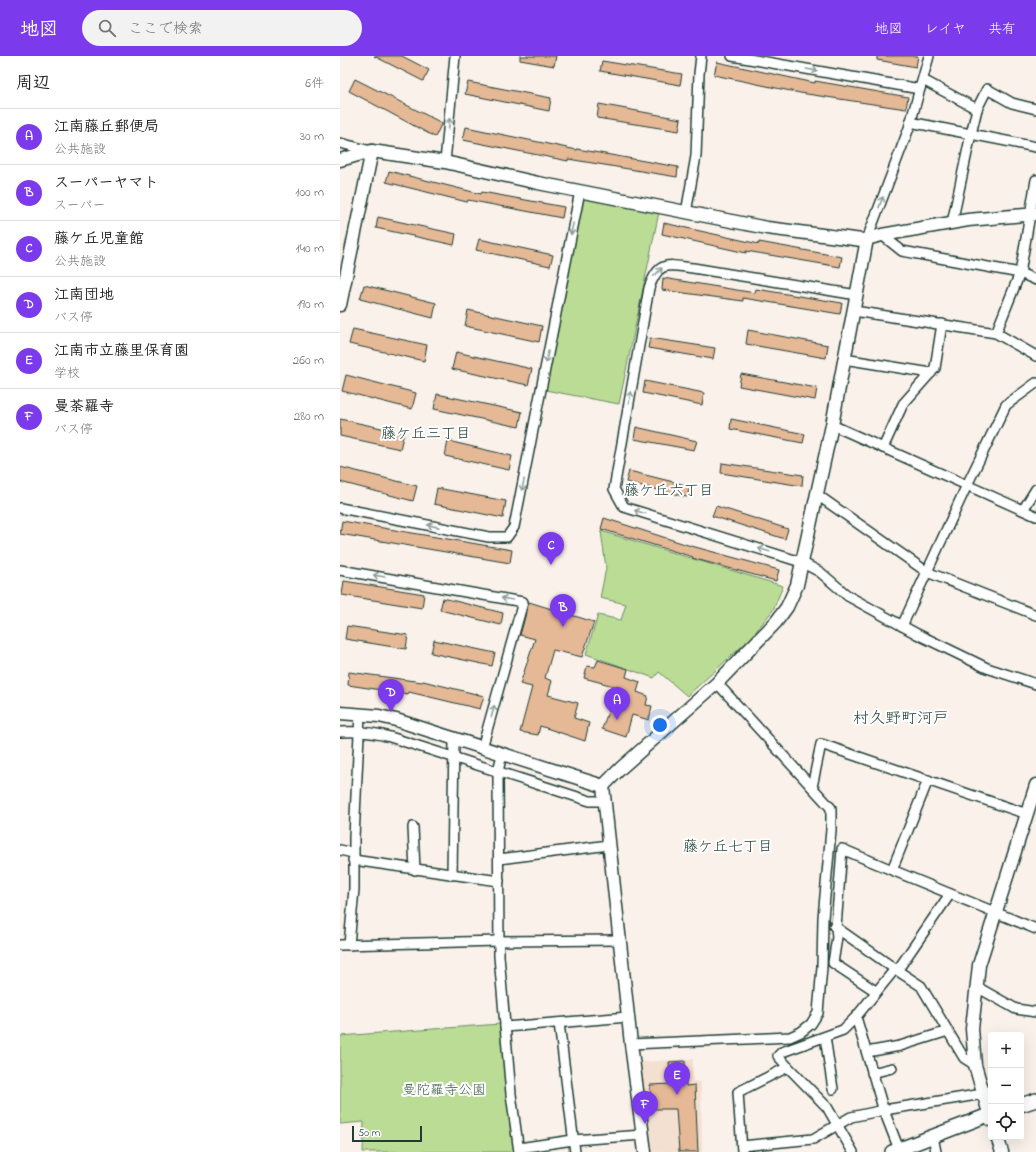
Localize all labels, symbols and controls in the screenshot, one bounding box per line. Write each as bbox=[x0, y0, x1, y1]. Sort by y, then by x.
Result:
search box bbox=[82, 10, 362, 46]
text: 地図 bbox=[20, 17, 58, 44]
icon: search bbox=[96, 17, 118, 39]
text: ここで検索 bbox=[128, 18, 203, 40]
text: 地図 bbox=[875, 19, 903, 40]
text: レイヤ bbox=[925, 19, 966, 40]
text: 共有 bbox=[988, 19, 1016, 40]
one-way arrow bbox=[805, 66, 818, 74]
text: 周辺 bbox=[16, 71, 50, 96]
text: 6件 bbox=[305, 74, 324, 93]
text: 江南藤丘郵便局 bbox=[54, 116, 159, 138]
one-way arrow bbox=[445, 118, 453, 131]
text: A bbox=[25, 127, 33, 146]
text: 30 m bbox=[300, 127, 324, 146]
text: 公共施設 bbox=[54, 140, 106, 159]
text: スーパーヤマト bbox=[54, 172, 158, 194]
text: B bbox=[25, 183, 33, 202]
text: 100 m bbox=[295, 183, 324, 202]
text: スーパー bbox=[54, 196, 105, 215]
one-way arrow bbox=[878, 196, 885, 209]
one-way arrow bbox=[568, 222, 576, 235]
text: 藤ケ丘児童館 bbox=[54, 228, 144, 250]
text: C bbox=[25, 239, 33, 258]
text: 140 m bbox=[296, 239, 324, 258]
text: 公共施設 bbox=[54, 252, 106, 271]
one-way arrow bbox=[653, 267, 663, 277]
text: 江南団地 bbox=[54, 284, 114, 306]
text: D bbox=[24, 295, 34, 314]
text: 190 m bbox=[297, 295, 324, 314]
text: バス停 bbox=[54, 308, 93, 327]
text: 江南市立藤里保育園 bbox=[54, 340, 189, 362]
one-way arrow bbox=[543, 350, 551, 363]
text: E bbox=[25, 351, 33, 370]
text: 260 m bbox=[293, 351, 324, 370]
text: 学校 bbox=[54, 364, 80, 383]
one-way arrow bbox=[626, 391, 634, 404]
text: 曼荼羅寺 bbox=[54, 396, 114, 418]
text: F bbox=[25, 407, 33, 426]
text: 280 m bbox=[294, 407, 324, 426]
text: バス停 bbox=[54, 420, 93, 439]
district label: 藤ケ丘三丁目 bbox=[381, 423, 471, 445]
one-way arrow bbox=[518, 478, 526, 491]
district label: 藤ケ丘六丁目 bbox=[624, 480, 714, 502]
one-way arrow bbox=[634, 507, 646, 515]
one-way arrow bbox=[427, 522, 440, 530]
pin: C bbox=[538, 532, 564, 565]
one-way arrow bbox=[758, 546, 771, 553]
one-way arrow bbox=[373, 572, 386, 580]
pin: B bbox=[550, 594, 576, 627]
one-way arrow bbox=[501, 595, 514, 603]
pin: D bbox=[378, 679, 404, 712]
pin: A bbox=[604, 687, 630, 720]
one-way arrow bbox=[489, 705, 497, 718]
district label: 村久野町河戸 bbox=[853, 707, 949, 731]
your location bbox=[650, 715, 670, 735]
district label: 藤ケ丘七丁目 bbox=[683, 836, 773, 858]
map controls bbox=[988, 1032, 1024, 1140]
button: + bbox=[988, 1032, 1024, 1068]
pin: E bbox=[664, 1062, 690, 1095]
button: − bbox=[988, 1068, 1024, 1104]
park label: 曼陀羅寺公園 bbox=[402, 1080, 486, 1101]
pin: F bbox=[632, 1091, 658, 1124]
button: locate bbox=[988, 1104, 1024, 1140]
scale bar bbox=[352, 1124, 422, 1143]
text: 50 m bbox=[358, 1125, 380, 1141]

